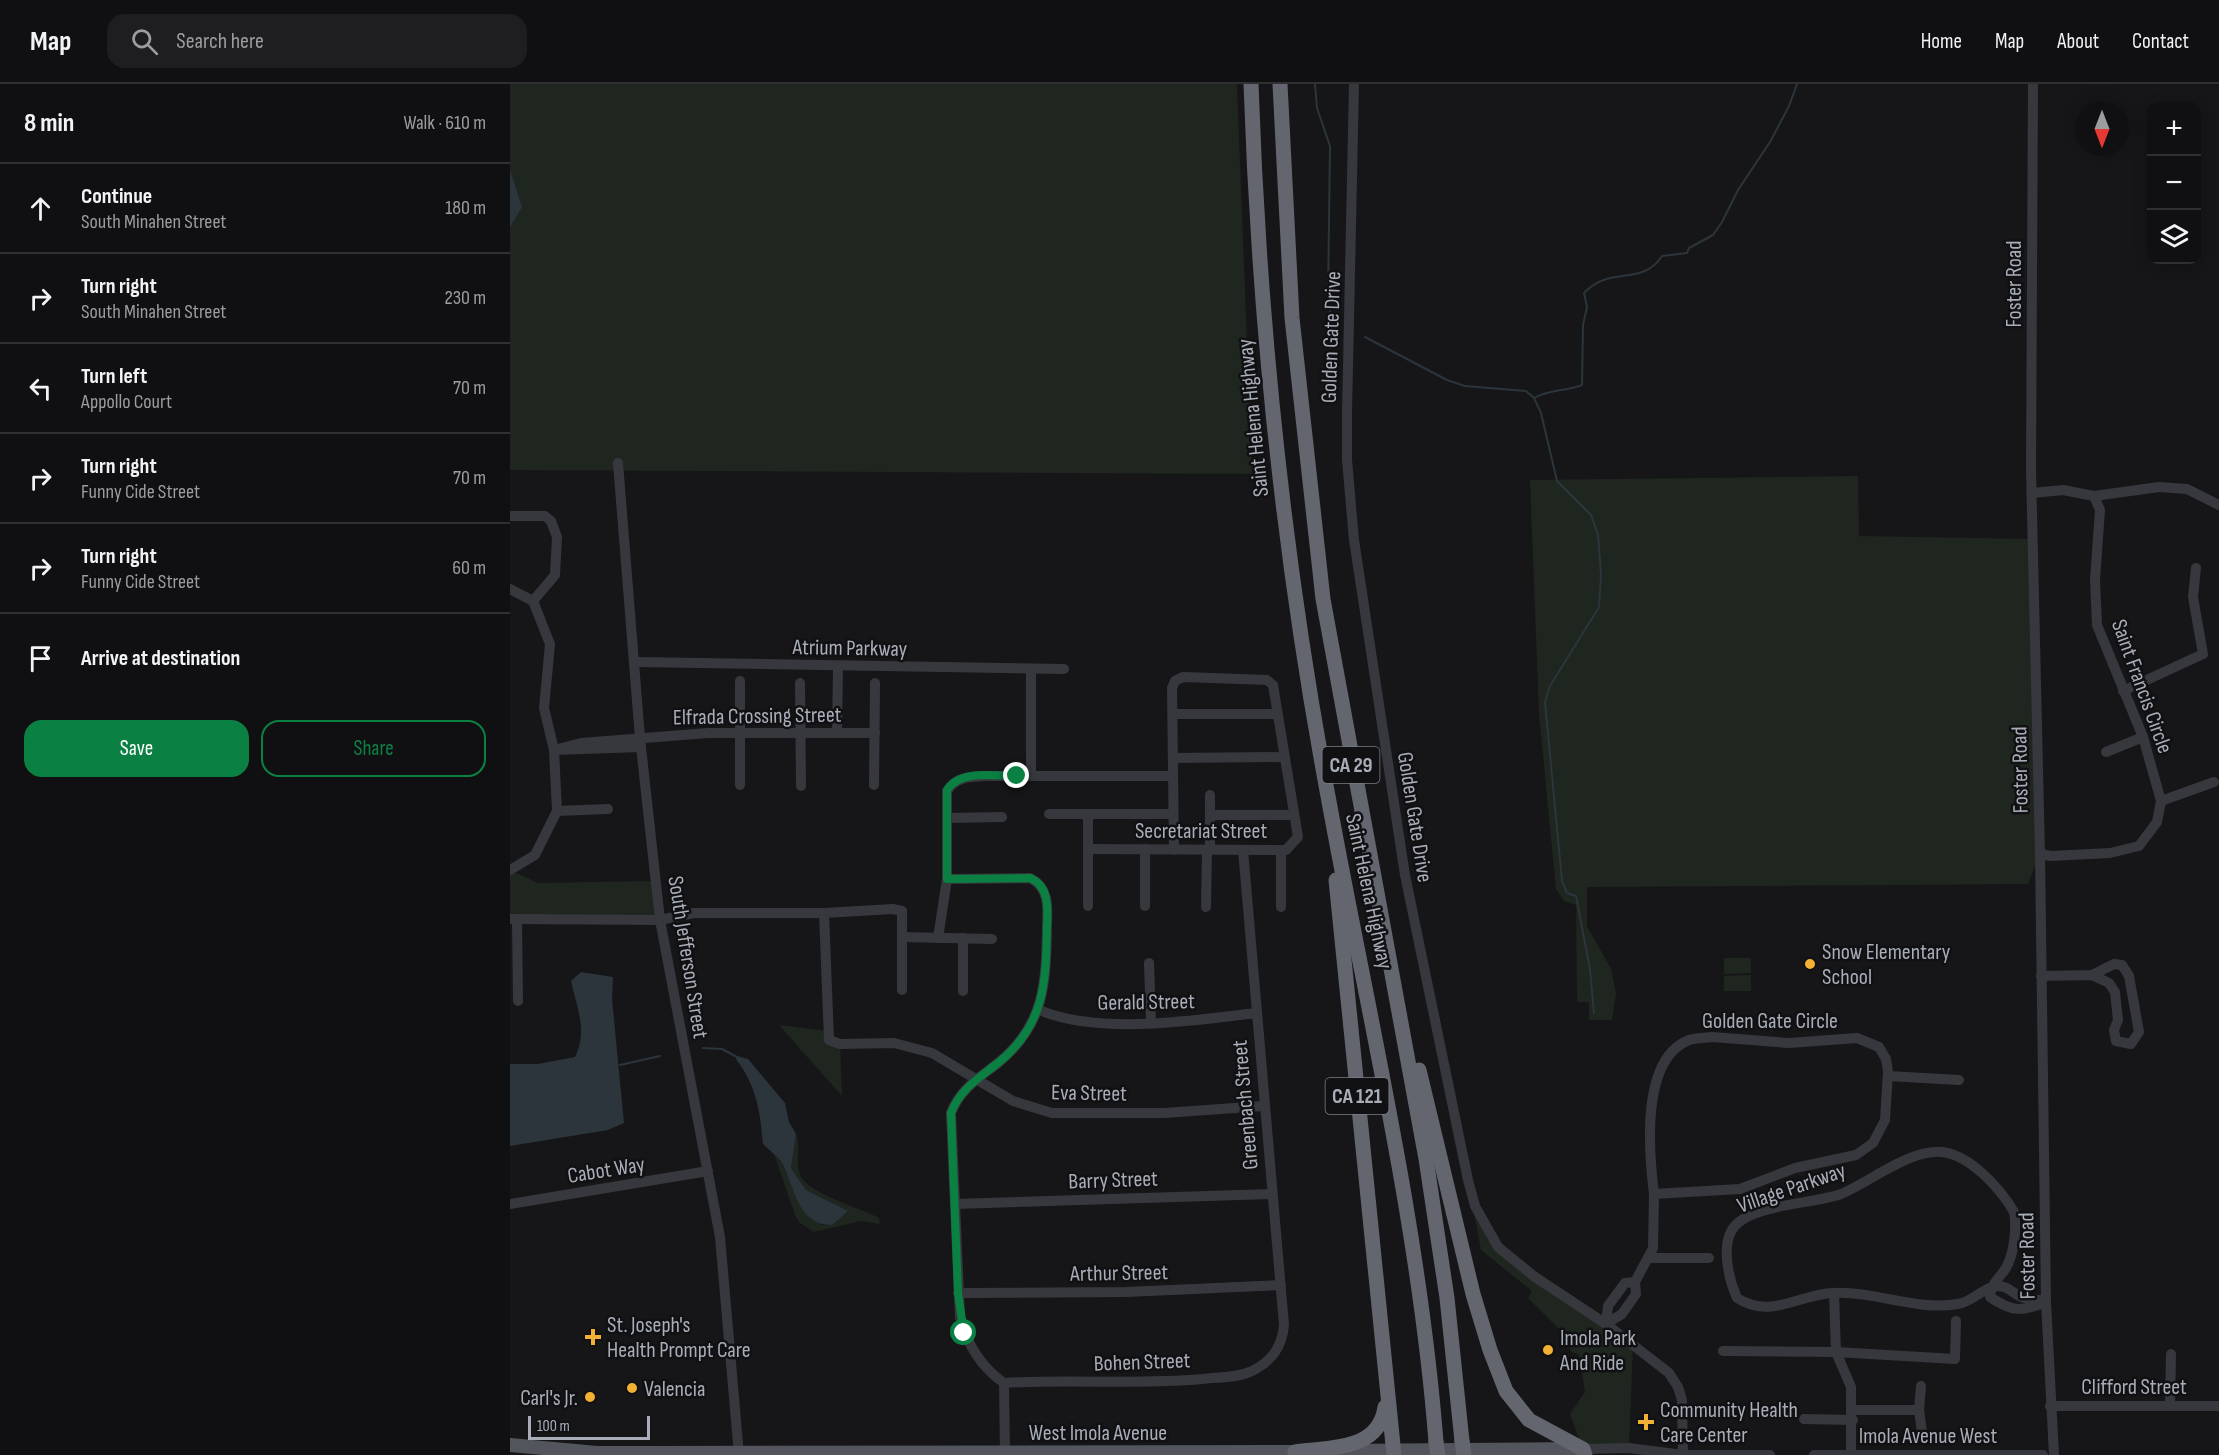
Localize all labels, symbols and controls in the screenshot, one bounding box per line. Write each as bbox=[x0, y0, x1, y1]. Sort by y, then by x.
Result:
search box bbox=[107, 14, 527, 68]
text: Map bbox=[30, 25, 71, 58]
icon: search bbox=[128, 25, 161, 58]
text: Search here bbox=[176, 28, 264, 55]
text: Home bbox=[1921, 29, 1962, 54]
text: Map bbox=[1995, 29, 2024, 54]
text: About bbox=[2057, 29, 2099, 54]
text: Contact bbox=[2132, 29, 2189, 54]
north arrow bbox=[2075, 102, 2129, 156]
map controls bbox=[2147, 102, 2201, 264]
button: + bbox=[2147, 102, 2201, 156]
text: 8 min bbox=[24, 108, 74, 139]
text: Walk · 610 m bbox=[403, 111, 486, 135]
button: − bbox=[2147, 156, 2201, 210]
text: Continue bbox=[81, 183, 152, 210]
icon: ahead bbox=[24, 192, 57, 225]
text: 180 m bbox=[445, 196, 486, 220]
text: South Minahen Street bbox=[81, 210, 226, 234]
button: layers bbox=[2147, 210, 2201, 264]
street label: Foster Road bbox=[2001, 241, 2028, 327]
street label: Golden Gate Drive bbox=[1316, 271, 1347, 403]
text: Turn right bbox=[81, 273, 157, 300]
icon: right bbox=[24, 282, 57, 315]
text: 230 m bbox=[444, 286, 486, 310]
text: South Minahen Street bbox=[81, 300, 226, 324]
street label: Saint Helena Highway bbox=[1232, 337, 1275, 498]
text: Turn left bbox=[81, 363, 147, 390]
icon: left bbox=[24, 372, 57, 405]
text: 70 m bbox=[453, 376, 486, 400]
text: Appollo Court bbox=[81, 390, 172, 414]
text: Turn right bbox=[81, 453, 157, 480]
icon: right bbox=[24, 462, 57, 495]
text: 70 m bbox=[453, 466, 486, 490]
text: Funny Cide Street bbox=[81, 480, 200, 504]
text: Turn right bbox=[81, 543, 157, 570]
icon: right bbox=[24, 552, 57, 585]
text: 60 m bbox=[452, 556, 486, 580]
text: Funny Cide Street bbox=[81, 570, 200, 594]
street label: Saint Francis Circle bbox=[2105, 616, 2178, 757]
street label: Atrium Parkway bbox=[791, 634, 908, 663]
icon: arrive bbox=[24, 642, 57, 675]
text: Arrive at destination bbox=[81, 645, 240, 672]
street label: Elfrada Crossing Street bbox=[673, 702, 842, 731]
button: Save bbox=[24, 720, 249, 777]
button: Share bbox=[261, 720, 486, 777]
street label: Foster Road bbox=[2006, 726, 2035, 814]
road number: CA 29 bbox=[1322, 747, 1380, 783]
street label: Golden Gate Drive bbox=[1391, 750, 1438, 884]
route end bbox=[1003, 762, 1029, 788]
street label: Saint Helena Highway bbox=[1339, 811, 1398, 972]
street label: Secretariat Street bbox=[1135, 818, 1267, 845]
street label: South Jefferson Street bbox=[661, 874, 714, 1041]
place label: Snow Elementary School bbox=[1822, 939, 1951, 991]
marker: Snow Elementary School bbox=[1803, 957, 1817, 971]
street label: Gerald Street bbox=[1097, 988, 1195, 1017]
street label: Golden Gate Circle bbox=[1702, 1008, 1838, 1035]
street label: Greenbach Street bbox=[1226, 1039, 1265, 1171]
road number: CA 121 bbox=[1326, 1078, 1388, 1114]
street label: Eva Street bbox=[1051, 1079, 1127, 1108]
street label: Cabot Way bbox=[566, 1151, 647, 1190]
street label: Village Parkway bbox=[1734, 1157, 1850, 1220]
street label: Barry Street bbox=[1068, 1165, 1159, 1196]
street label: Foster Road bbox=[2013, 1212, 2042, 1300]
street label: Arthur Street bbox=[1069, 1259, 1169, 1288]
place label: St. Joseph's Health Prompt Care bbox=[607, 1312, 751, 1364]
route start bbox=[950, 1319, 976, 1345]
place label: Imola Park And Ride bbox=[1559, 1325, 1637, 1377]
marker: St. Joseph's Health Prompt Care bbox=[584, 1328, 602, 1346]
marker: Imola Park And Ride bbox=[1541, 1343, 1555, 1357]
street label: Bohen Street bbox=[1093, 1347, 1191, 1378]
street label: Clifford Street bbox=[2081, 1374, 2187, 1401]
place label: Valencia bbox=[644, 1376, 705, 1403]
marker: Valencia bbox=[625, 1381, 639, 1395]
place label: Carl's Jr. bbox=[520, 1385, 578, 1412]
marker: Carl's Jr. bbox=[583, 1390, 597, 1404]
place label: Community Health Care Center bbox=[1660, 1397, 1798, 1449]
scale bar bbox=[528, 1413, 650, 1440]
marker: Community Health Care Center bbox=[1637, 1413, 1655, 1431]
text: 100 m bbox=[537, 1417, 570, 1436]
street label: West Imola Avenue bbox=[1029, 1420, 1167, 1447]
street label: Imola Avenue West bbox=[1859, 1423, 1998, 1450]

